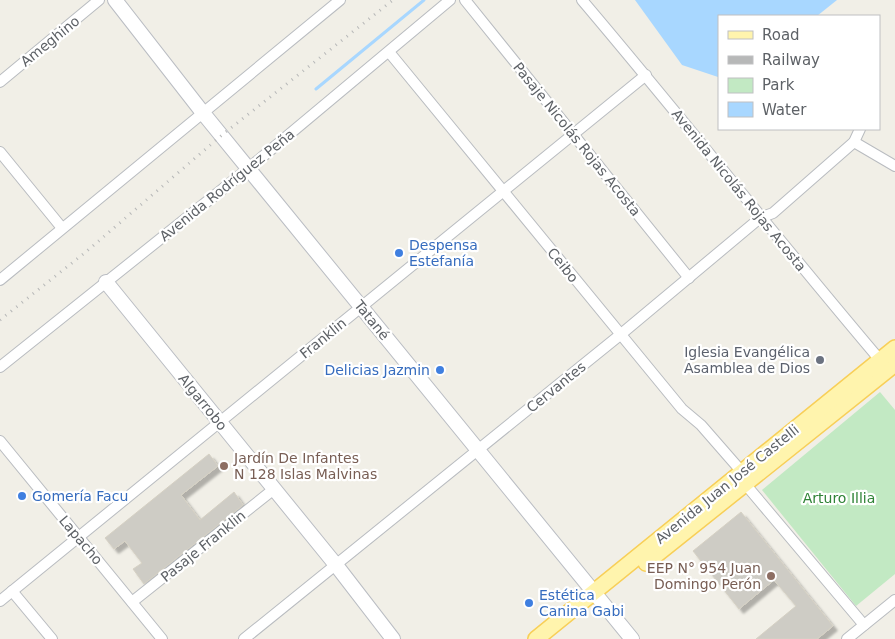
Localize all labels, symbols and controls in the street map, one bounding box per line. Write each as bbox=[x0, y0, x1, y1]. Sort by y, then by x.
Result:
street label: Ameghino bbox=[17, 12, 83, 70]
legend bbox=[718, 15, 880, 130]
text: Road bbox=[762, 26, 800, 44]
text: Railway bbox=[762, 51, 820, 69]
street label: Pasaje Nicolás Rojas Acosta bbox=[510, 59, 644, 219]
text: Park bbox=[762, 76, 795, 94]
text: Water bbox=[762, 101, 807, 119]
street label: Avenida Nicolás Rojas Acosta bbox=[669, 106, 809, 274]
street label: Avenida Rodríguez Peña bbox=[156, 126, 298, 244]
place label: Despensa Estefanía bbox=[409, 237, 478, 269]
street label: Ceibo bbox=[544, 245, 582, 285]
marker: Despensa Estefanía bbox=[393, 247, 405, 259]
street label: Tatané bbox=[351, 296, 393, 343]
street label: Franklin bbox=[297, 314, 349, 362]
place label: Iglesia Evangélica Asamblea de Dios bbox=[684, 344, 810, 376]
marker: Iglesia Evangélica Asamblea de Dios bbox=[814, 354, 826, 366]
street label: Cervantes bbox=[523, 358, 589, 416]
place label: Delicias Jazmin bbox=[324, 362, 430, 378]
marker: Delicias Jazmin bbox=[434, 364, 446, 376]
street label: Algarrobo bbox=[175, 371, 231, 433]
street label: Avenida Juan José Castelli bbox=[652, 421, 802, 547]
place label: Jardín De Infantes N 128 Islas Malvinas bbox=[233, 450, 377, 482]
marker: Jardín De Infantes N 128 Islas Malvinas bbox=[218, 460, 230, 472]
place label: Gomería Facu bbox=[32, 488, 128, 504]
marker: Gomería Facu bbox=[16, 490, 28, 502]
park label: Arturo Illia bbox=[803, 490, 875, 506]
street label: Pasaje Franklin bbox=[157, 507, 249, 585]
street label: Lapacho bbox=[56, 512, 106, 568]
place label: EEP N° 954 Juan Domingo Perón bbox=[647, 560, 761, 592]
marker: EEP N° 954 Juan Domingo Perón bbox=[765, 570, 777, 582]
place label: Estética Canina Gabi bbox=[539, 587, 624, 619]
marker: Estética Canina Gabi bbox=[523, 597, 535, 609]

